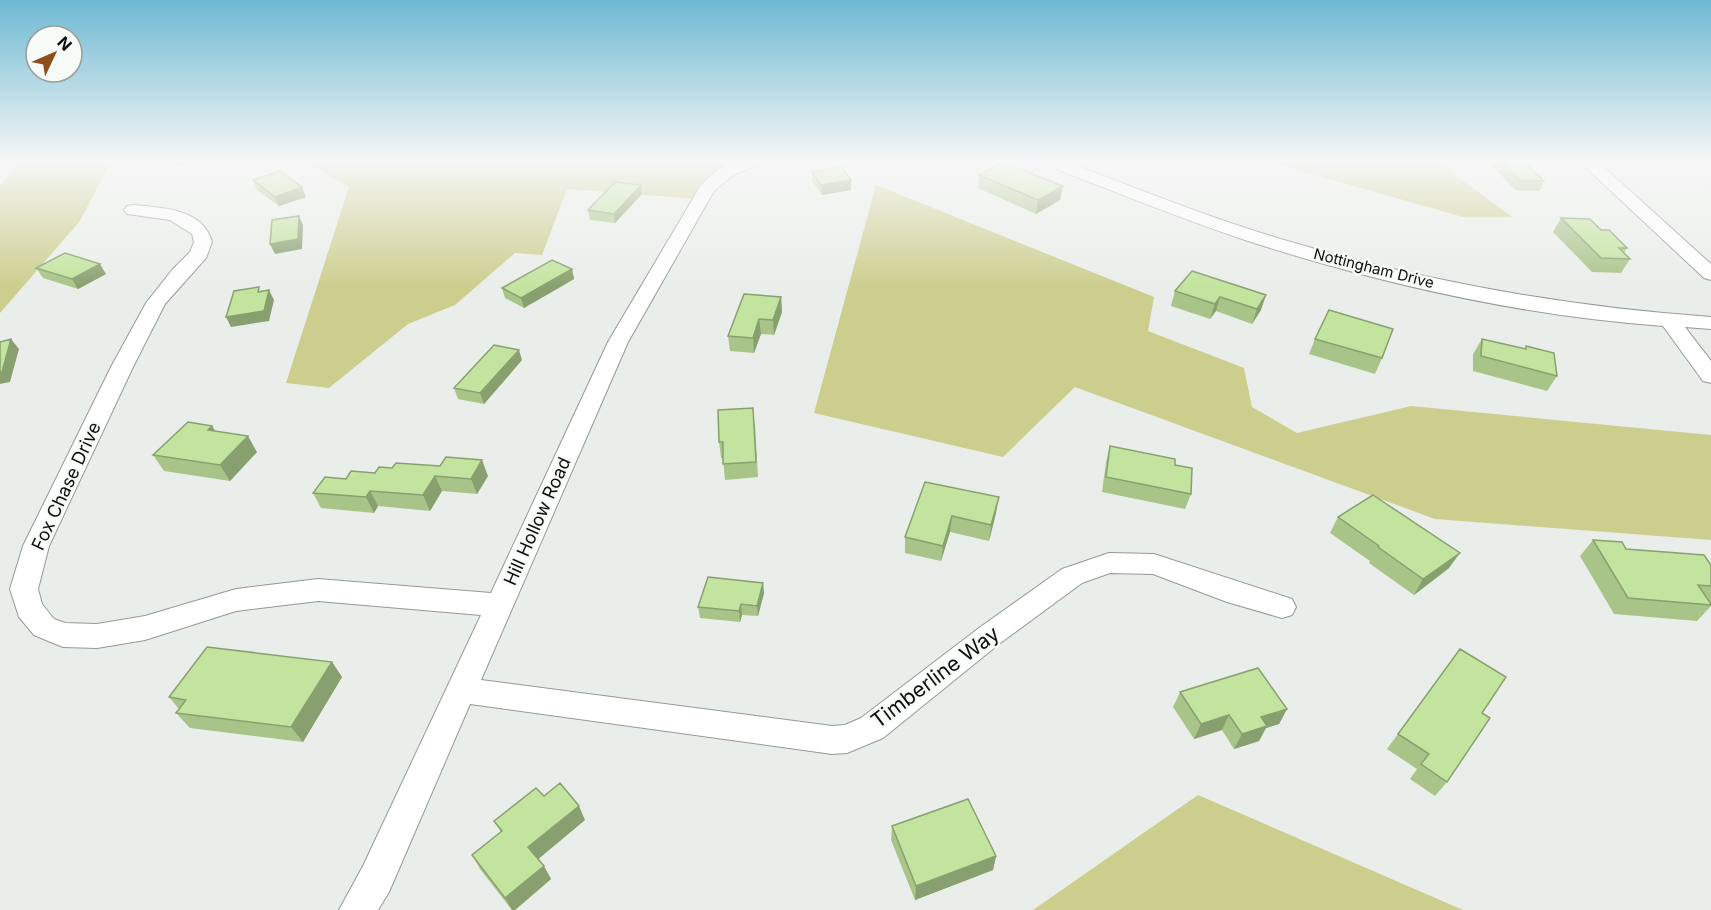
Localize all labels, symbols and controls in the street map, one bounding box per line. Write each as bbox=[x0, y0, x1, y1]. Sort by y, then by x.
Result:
north arrow bbox=[24, 24, 84, 84]
text: N bbox=[53, 32, 76, 55]
street label: Nottingham Drive bbox=[1312, 244, 1436, 292]
street label: Fox Chase Drive bbox=[27, 419, 105, 553]
street label: Hill Hollow Road bbox=[499, 454, 575, 588]
street label: Timberline Way bbox=[866, 621, 1004, 733]

